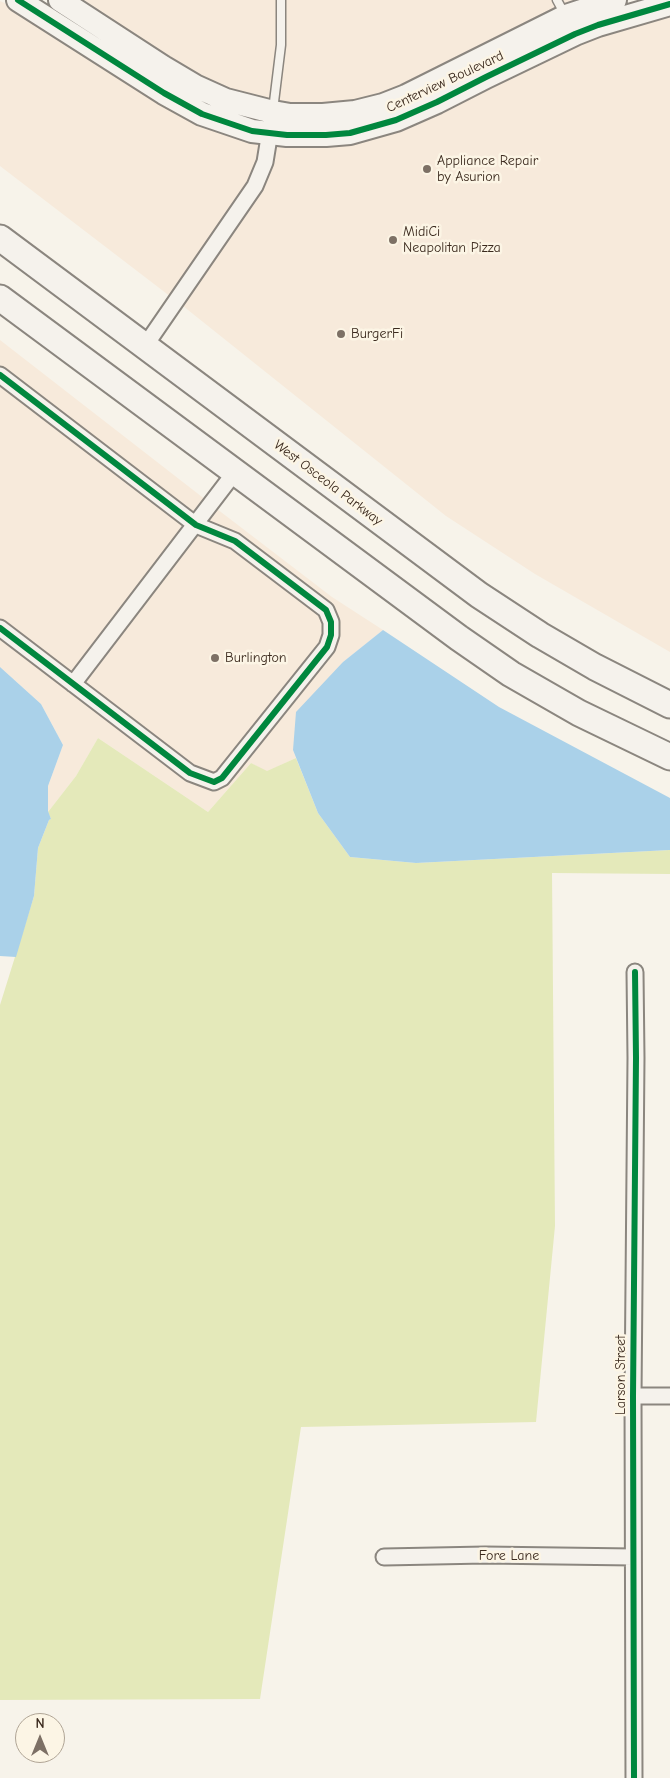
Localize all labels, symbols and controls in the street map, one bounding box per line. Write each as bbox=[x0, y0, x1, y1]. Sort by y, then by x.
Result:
street label: Centerview Boulevard bbox=[384, 47, 506, 117]
place label: Appliance Repair by Asurion bbox=[437, 153, 538, 186]
marker: Appliance Repair by Asurion bbox=[421, 163, 433, 175]
place label: MidiCi Neapolitan Pizza bbox=[403, 224, 501, 256]
marker: MidiCi Neapolitan Pizza bbox=[387, 234, 399, 246]
place label: BurgerFi bbox=[351, 326, 403, 342]
marker: BurgerFi bbox=[335, 328, 347, 340]
street label: West Osceola Parkway bbox=[270, 437, 386, 529]
place label: Burlington bbox=[225, 650, 287, 666]
marker: Burlington bbox=[209, 652, 221, 664]
street label: Larson Street bbox=[613, 1335, 629, 1415]
street label: Fore Lane bbox=[479, 1548, 539, 1564]
north arrow bbox=[15, 1713, 65, 1763]
text: N bbox=[35, 1715, 45, 1732]

